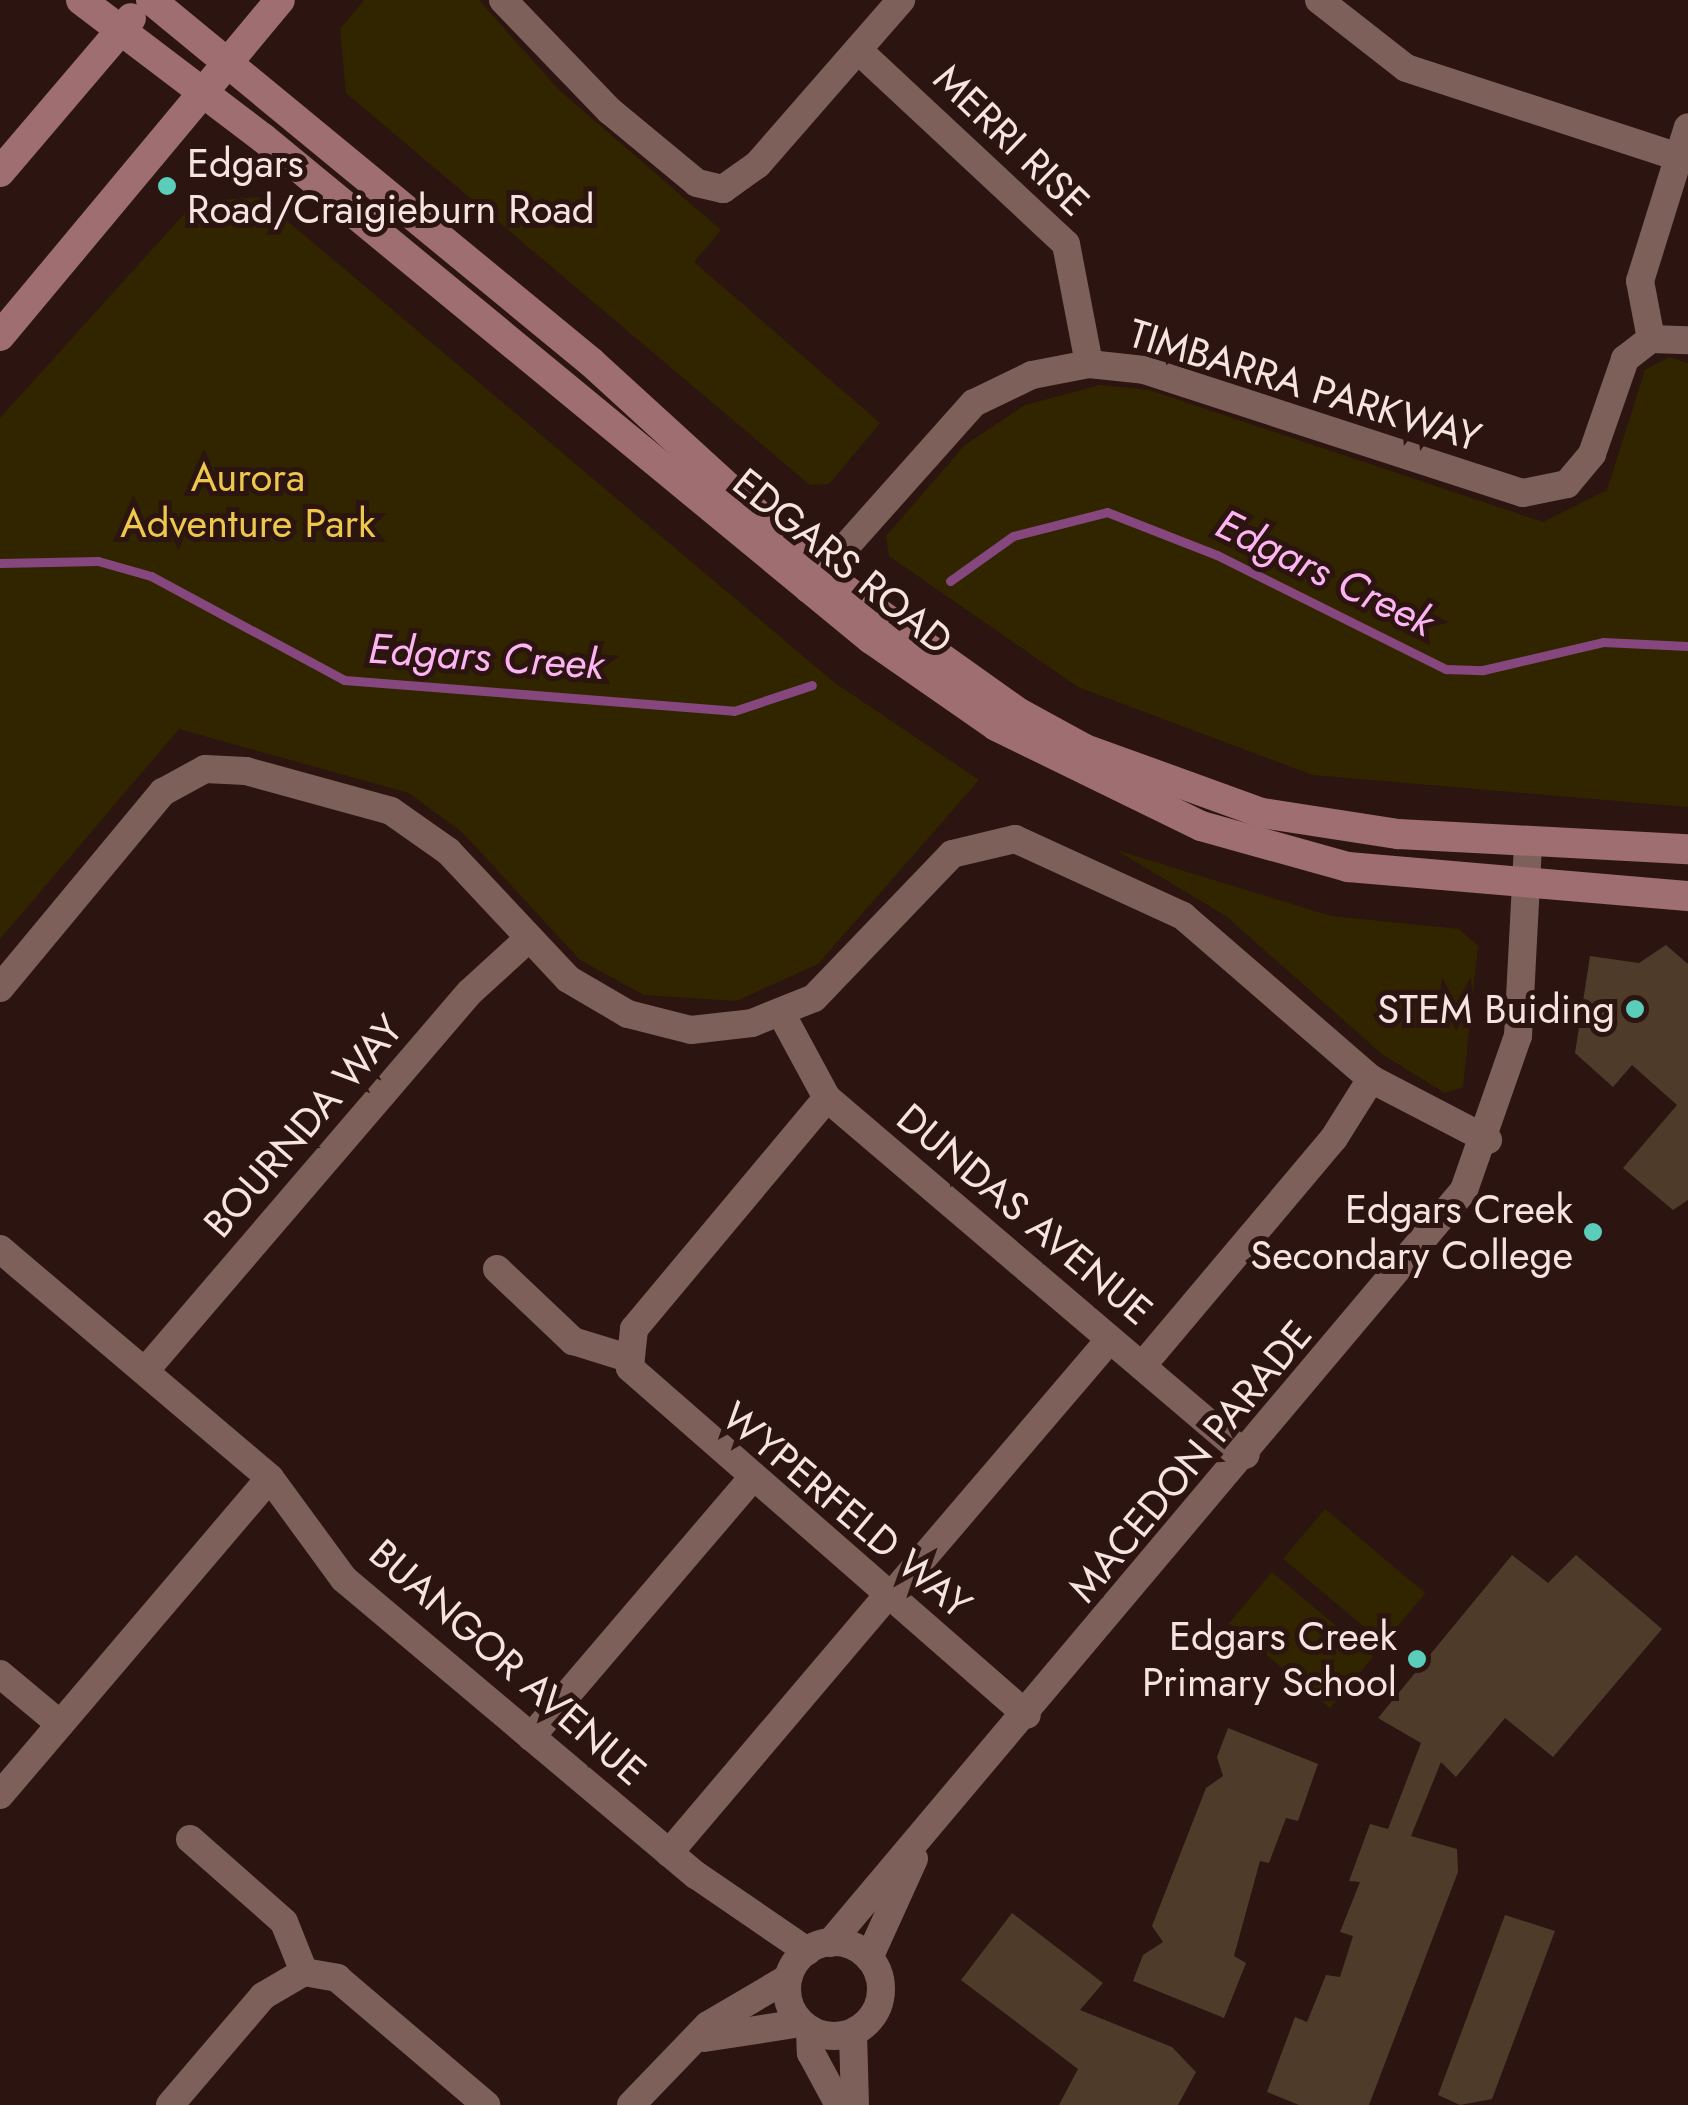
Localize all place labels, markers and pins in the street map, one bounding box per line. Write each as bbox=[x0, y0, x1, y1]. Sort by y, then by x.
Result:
place label: Edgars Road/Craigieburn Road bbox=[187, 139, 595, 233]
marker: Edgars Road/Craigieburn Road bbox=[156, 175, 178, 197]
place label: STEM Buiding bbox=[1377, 985, 1615, 1033]
marker: STEM Buiding bbox=[1624, 998, 1646, 1020]
place label: Edgars Creek Secondary College bbox=[1250, 1185, 1573, 1279]
marker: Edgars Creek Secondary College bbox=[1582, 1221, 1604, 1243]
place label: Edgars Creek Primary School bbox=[1142, 1612, 1397, 1706]
marker: Edgars Creek Primary School bbox=[1406, 1648, 1428, 1670]

